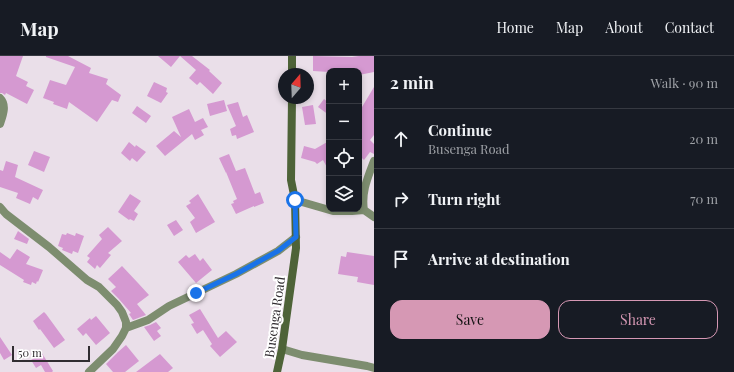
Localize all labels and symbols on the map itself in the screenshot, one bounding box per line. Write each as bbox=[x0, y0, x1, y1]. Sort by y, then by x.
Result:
north arrow bbox=[278, 68, 314, 104]
route start bbox=[286, 191, 304, 209]
street label: Busenga Road bbox=[260, 275, 288, 359]
route end bbox=[187, 284, 205, 302]
scale bar bbox=[12, 344, 90, 363]

